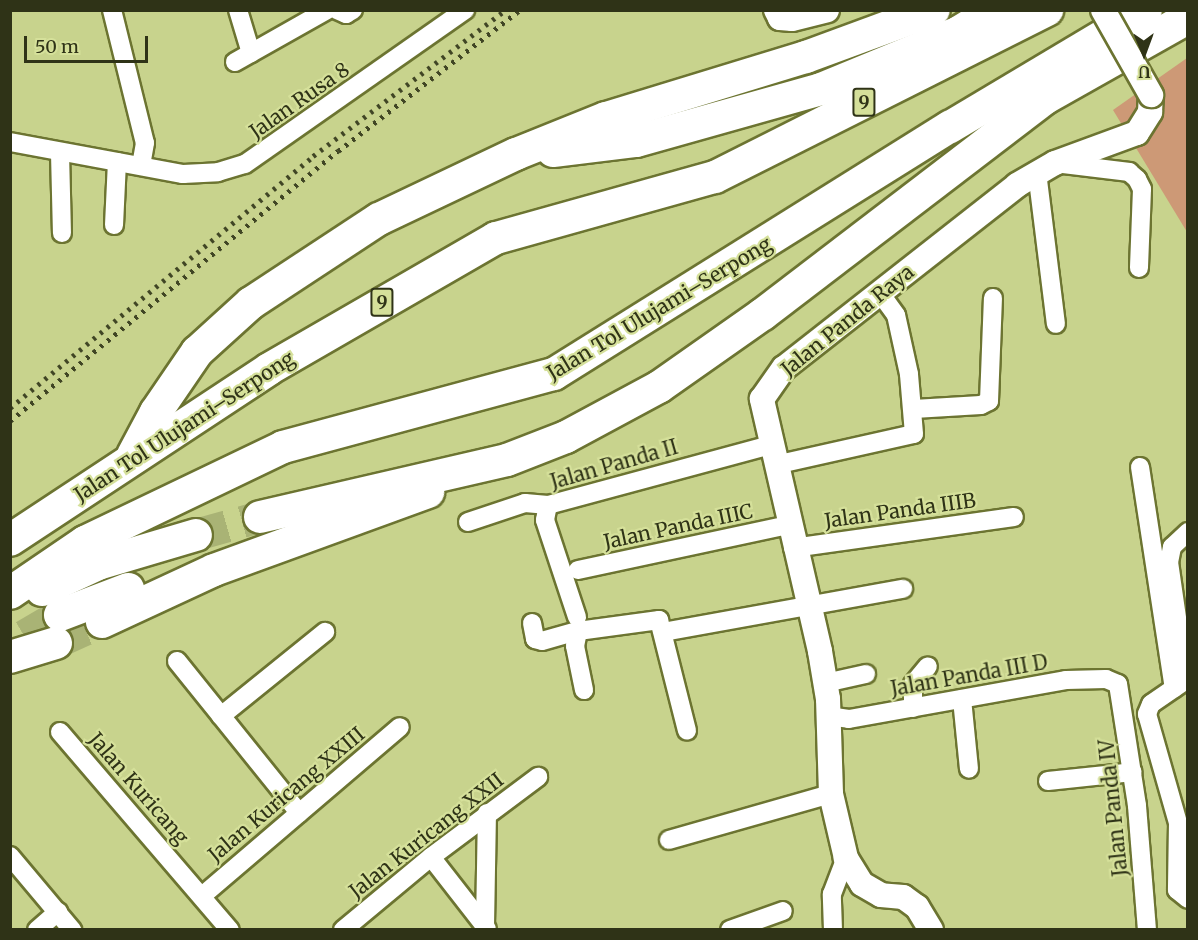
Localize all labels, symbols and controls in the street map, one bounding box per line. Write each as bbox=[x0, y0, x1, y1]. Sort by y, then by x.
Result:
scale bar bbox=[27, 24, 152, 62]
north arrow bbox=[1114, 24, 1174, 84]
text: 50 m bbox=[35, 35, 79, 58]
street label: Jalan Rusa 8 bbox=[244, 57, 354, 143]
text: U bbox=[1138, 62, 1150, 82]
road number: 9 bbox=[852, 87, 876, 117]
street label: Jalan Tol Ulujami–Serpong bbox=[542, 231, 776, 385]
street label: Jalan Panda Raya bbox=[776, 259, 918, 381]
road number: 9 bbox=[370, 287, 394, 317]
street label: Jalan Tol Ulujami–Serpong bbox=[69, 346, 299, 506]
street label: Jalan Panda II bbox=[547, 434, 681, 494]
street label: Jalan Panda IIIB bbox=[823, 487, 977, 533]
street label: Jalan Panda IIIC bbox=[601, 498, 755, 554]
street label: Jalan Panda III D bbox=[889, 649, 1049, 701]
street label: Jalan Kuricang XXIII bbox=[203, 722, 369, 866]
street label: Jalan Kuricang bbox=[84, 727, 194, 849]
street label: Jalan Panda IV bbox=[1094, 738, 1132, 878]
street label: Jalan Kuricang XXII bbox=[344, 767, 508, 903]

